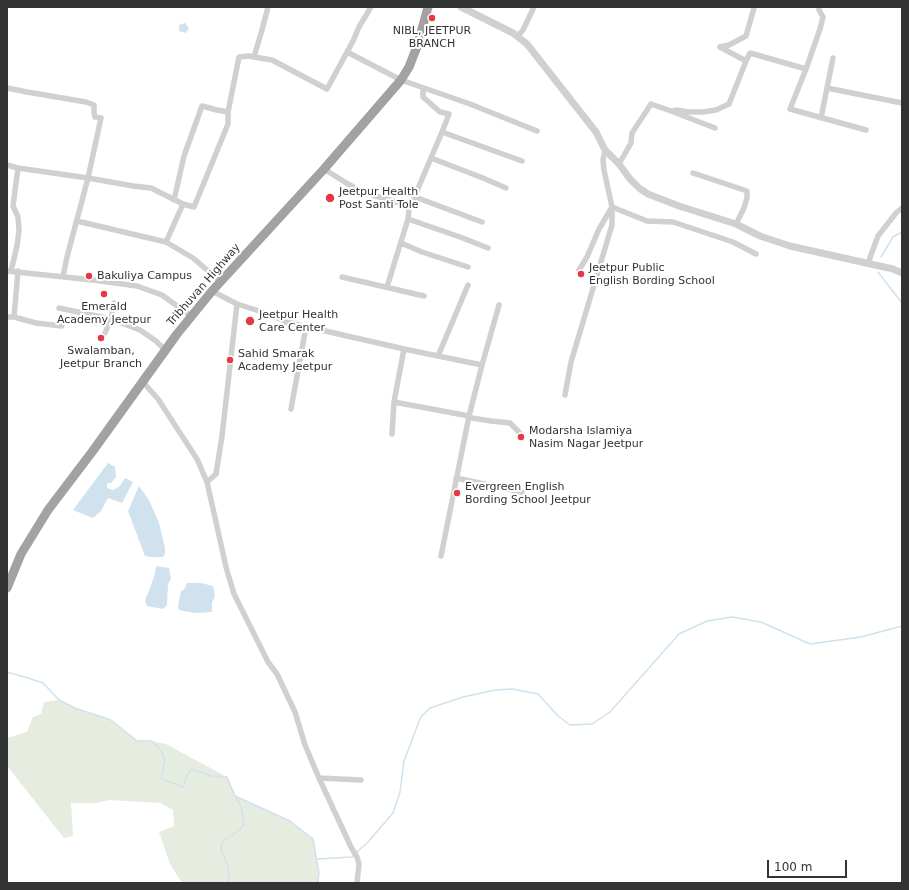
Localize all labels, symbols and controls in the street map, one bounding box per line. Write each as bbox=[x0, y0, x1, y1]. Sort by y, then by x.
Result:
marker: NIBL, JEETPUR BRANCH bbox=[427, 13, 437, 23]
place label: NIBL, JEETPUR BRANCH bbox=[393, 24, 471, 50]
place label: Jeetpur Health Post Santi Tole bbox=[339, 185, 418, 211]
marker: Jeetpur Health Post Santi Tole bbox=[324, 192, 336, 204]
street label: Tribhuvan Highway bbox=[165, 241, 243, 329]
place label: Jeetpur Public English Bording School bbox=[589, 261, 715, 287]
place label: Bakuliya Campus bbox=[97, 269, 192, 283]
marker: Jeetpur Public English Bording School bbox=[576, 269, 586, 279]
marker: Bakuliya Campus bbox=[84, 271, 94, 281]
marker: Emerald Academy Jeetpur bbox=[99, 289, 109, 299]
place label: Emerald Academy Jeetpur bbox=[57, 300, 151, 326]
place label: Jeetpur Health Care Center bbox=[259, 308, 338, 334]
marker: Jeetpur Health Care Center bbox=[244, 315, 256, 327]
marker: Swalamban, Jeetpur Branch bbox=[96, 333, 106, 343]
place label: Swalamban, Jeetpur Branch bbox=[60, 344, 142, 370]
place label: Sahid Smarak Academy Jeetpur bbox=[238, 347, 332, 373]
marker: Sahid Smarak Academy Jeetpur bbox=[225, 355, 235, 365]
place label: Modarsha Islamiya Nasim Nagar Jeetpur bbox=[529, 424, 643, 450]
marker: Modarsha Islamiya Nasim Nagar Jeetpur bbox=[516, 432, 526, 442]
place label: Evergreen English Bording School Jeetpur bbox=[465, 480, 591, 506]
marker: Evergreen English Bording School Jeetpur bbox=[452, 488, 462, 498]
scale bar bbox=[769, 852, 849, 878]
text: 100 m bbox=[774, 860, 812, 874]

